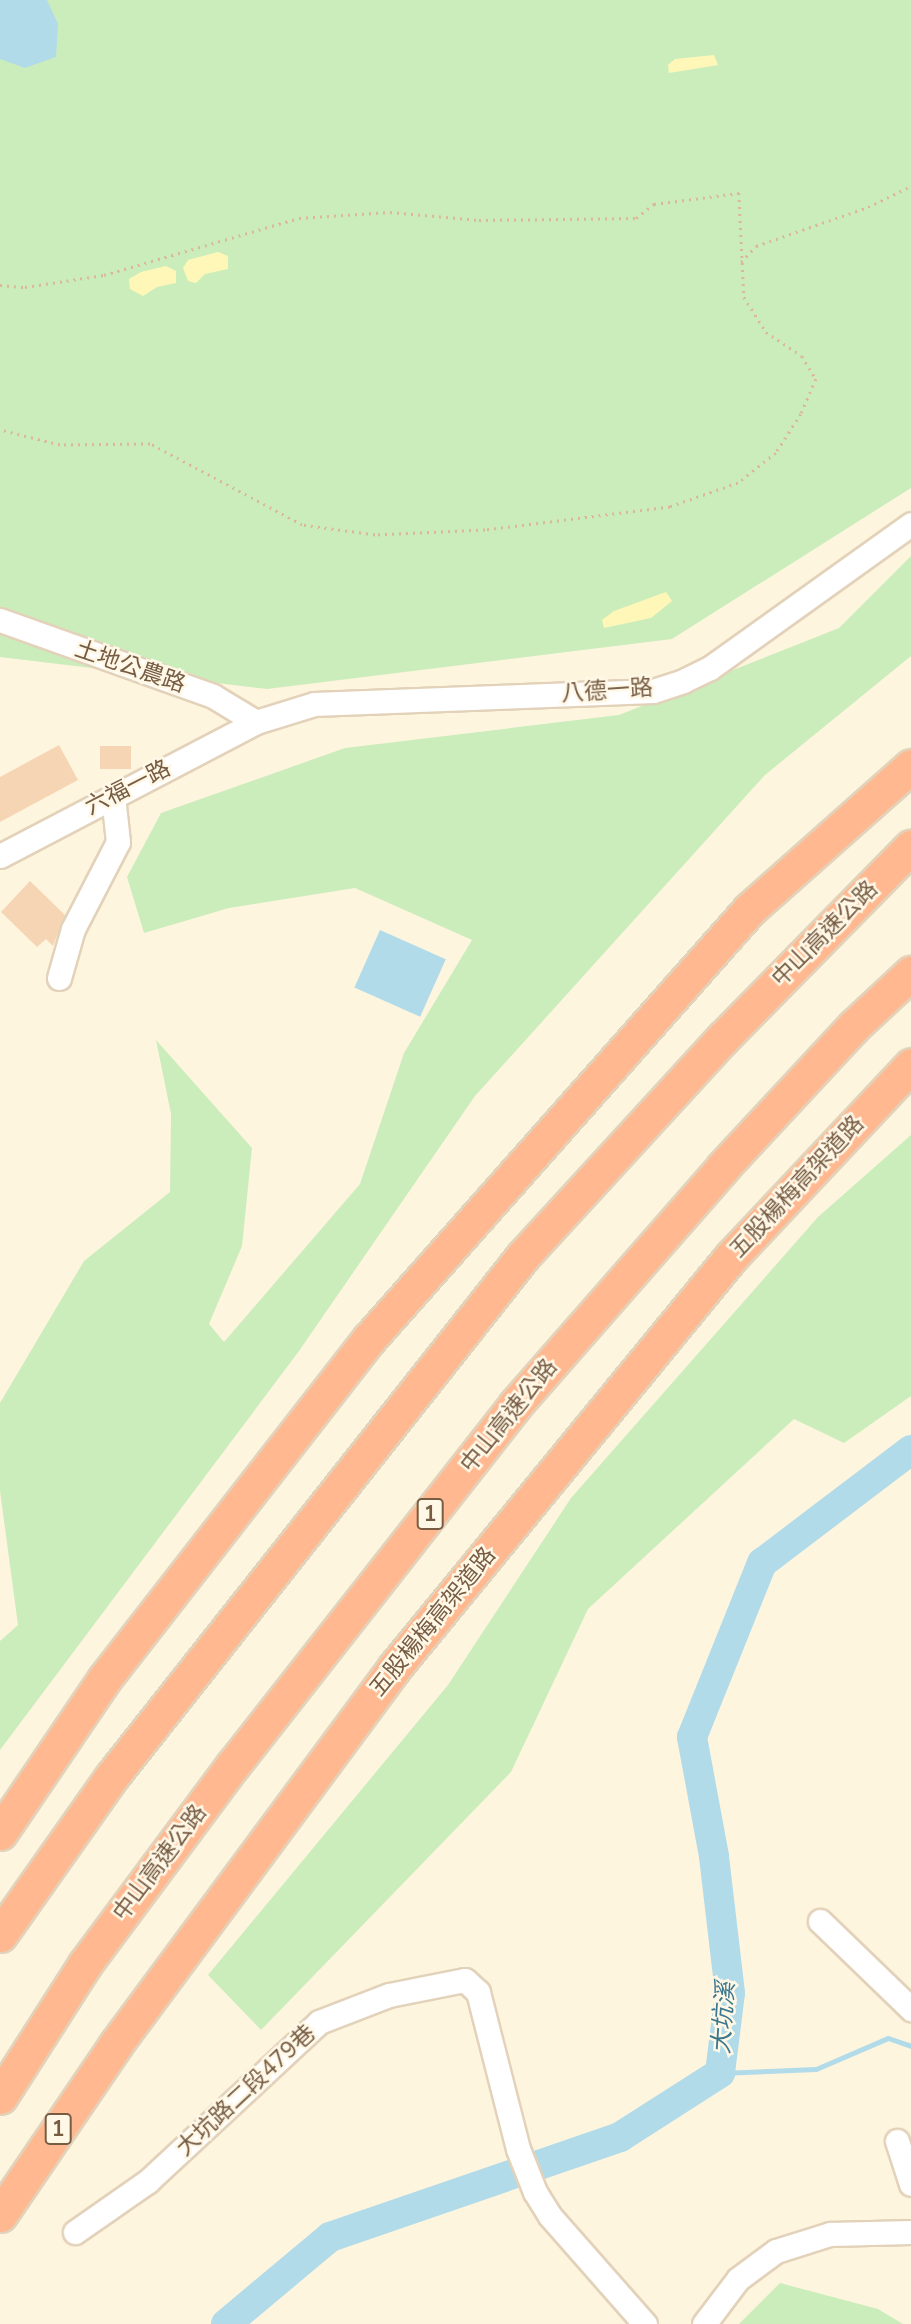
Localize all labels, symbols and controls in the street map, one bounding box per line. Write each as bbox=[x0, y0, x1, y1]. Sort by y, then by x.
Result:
street label: 土地公農路 bbox=[71, 635, 189, 699]
street label: 八德一路 bbox=[560, 674, 654, 708]
street label: 六福一路 bbox=[81, 755, 175, 821]
street label: 中山高速公路 bbox=[766, 875, 884, 993]
street label: 五股楊梅高架道路 bbox=[724, 1110, 870, 1264]
street label: 中山高速公路 bbox=[455, 1354, 563, 1478]
road number: 1 bbox=[416, 1496, 444, 1532]
street label: 五股楊梅高架道路 bbox=[364, 1542, 502, 1702]
street label: 中山高速公路 bbox=[107, 1800, 213, 1926]
water label: 大坑溪 bbox=[707, 1981, 741, 2055]
street label: 大坑路二段479巷 bbox=[171, 2020, 321, 2162]
road number: 1 bbox=[44, 2112, 72, 2146]

